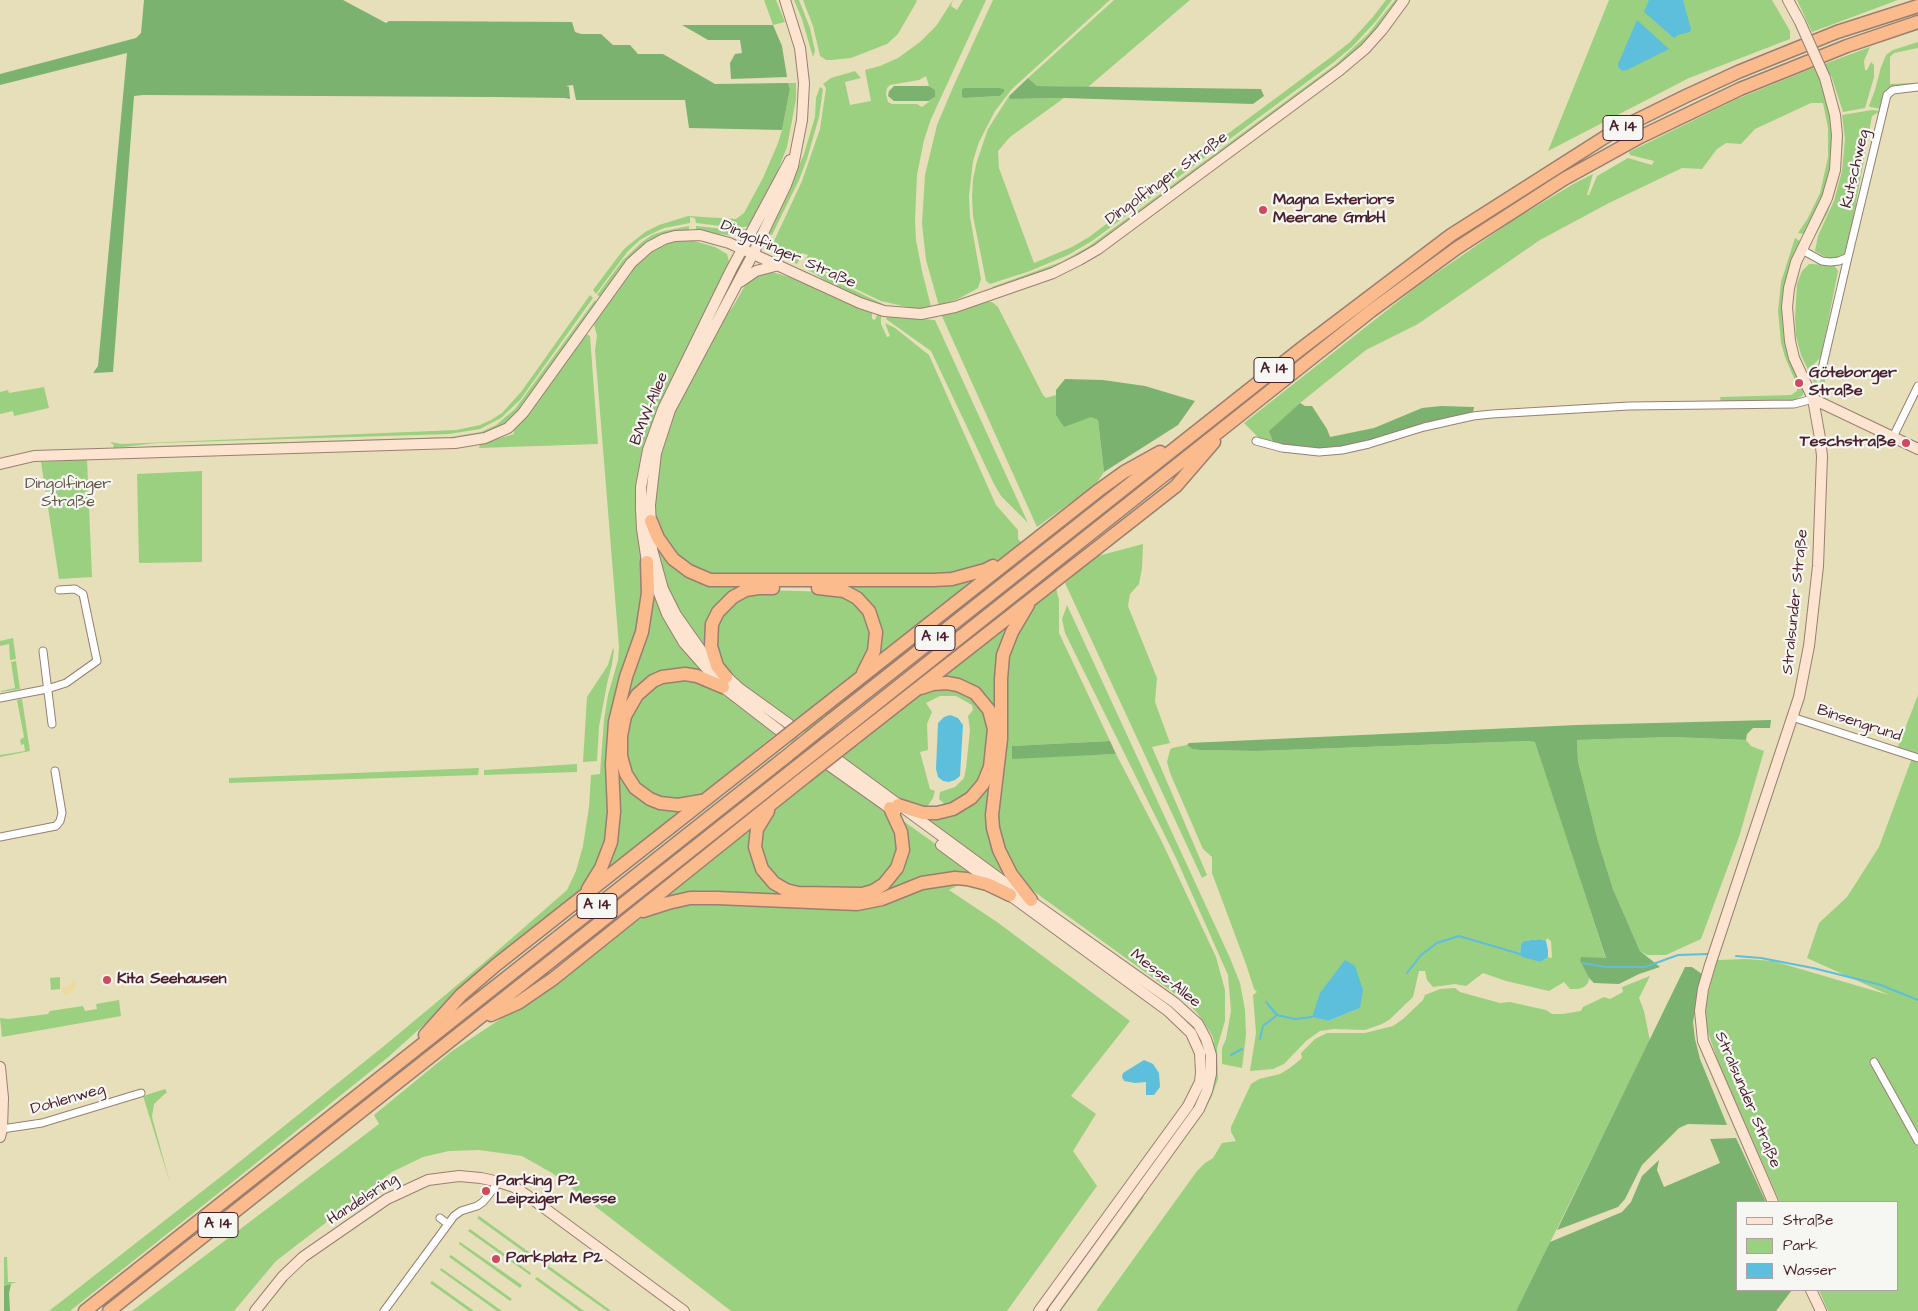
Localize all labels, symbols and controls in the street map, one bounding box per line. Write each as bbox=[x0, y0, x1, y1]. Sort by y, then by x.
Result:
road number: A 14 bbox=[1603, 116, 1643, 140]
street label: Dingolfinger Straße bbox=[1102, 128, 1232, 230]
street label: Kutschweg bbox=[1838, 128, 1874, 210]
place label: Magna Exteriors Meerane GmbH bbox=[1273, 191, 1394, 229]
marker: Magna Exteriors Meerane GmbH bbox=[1257, 204, 1269, 216]
street label: Dingolfinger Straße bbox=[717, 216, 859, 294]
road number: A 14 bbox=[1254, 358, 1294, 382]
place label: Göteborger Straße bbox=[1809, 364, 1897, 402]
street label: BMW-Allee bbox=[627, 370, 673, 448]
marker: Göteborger Straße bbox=[1793, 377, 1805, 389]
place label: Teschstraße bbox=[1800, 433, 1896, 453]
marker: Teschstraße bbox=[1900, 437, 1912, 449]
park label: Dingolfinger Straße bbox=[25, 475, 111, 513]
street label: Stralsunder Straße bbox=[1779, 528, 1813, 676]
road number: A 14 bbox=[915, 626, 955, 650]
street label: Binsengrund bbox=[1814, 701, 1904, 747]
road number: A 14 bbox=[577, 894, 617, 918]
street label: Messe-Allee bbox=[1126, 946, 1204, 1012]
place label: Kita Seehausen bbox=[117, 970, 227, 990]
marker: Kita Seehausen bbox=[101, 974, 113, 986]
street label: Stralsunder Straße bbox=[1710, 1029, 1784, 1171]
street label: Dohlenweg bbox=[29, 1080, 107, 1120]
street label: Handelsring bbox=[324, 1170, 402, 1230]
place label: Parking P2 Leipziger Messe bbox=[496, 1172, 616, 1210]
marker: Parking P2 Leipziger Messe bbox=[480, 1185, 492, 1197]
legend bbox=[1736, 1201, 1898, 1291]
text: Straße bbox=[1783, 1210, 1833, 1231]
road number: A 14 bbox=[198, 1212, 238, 1238]
text: Park bbox=[1783, 1235, 1818, 1256]
place label: Parkplatz P2 bbox=[506, 1249, 603, 1269]
marker: Parkplatz P2 bbox=[490, 1253, 502, 1265]
text: Wasser bbox=[1783, 1260, 1836, 1281]

